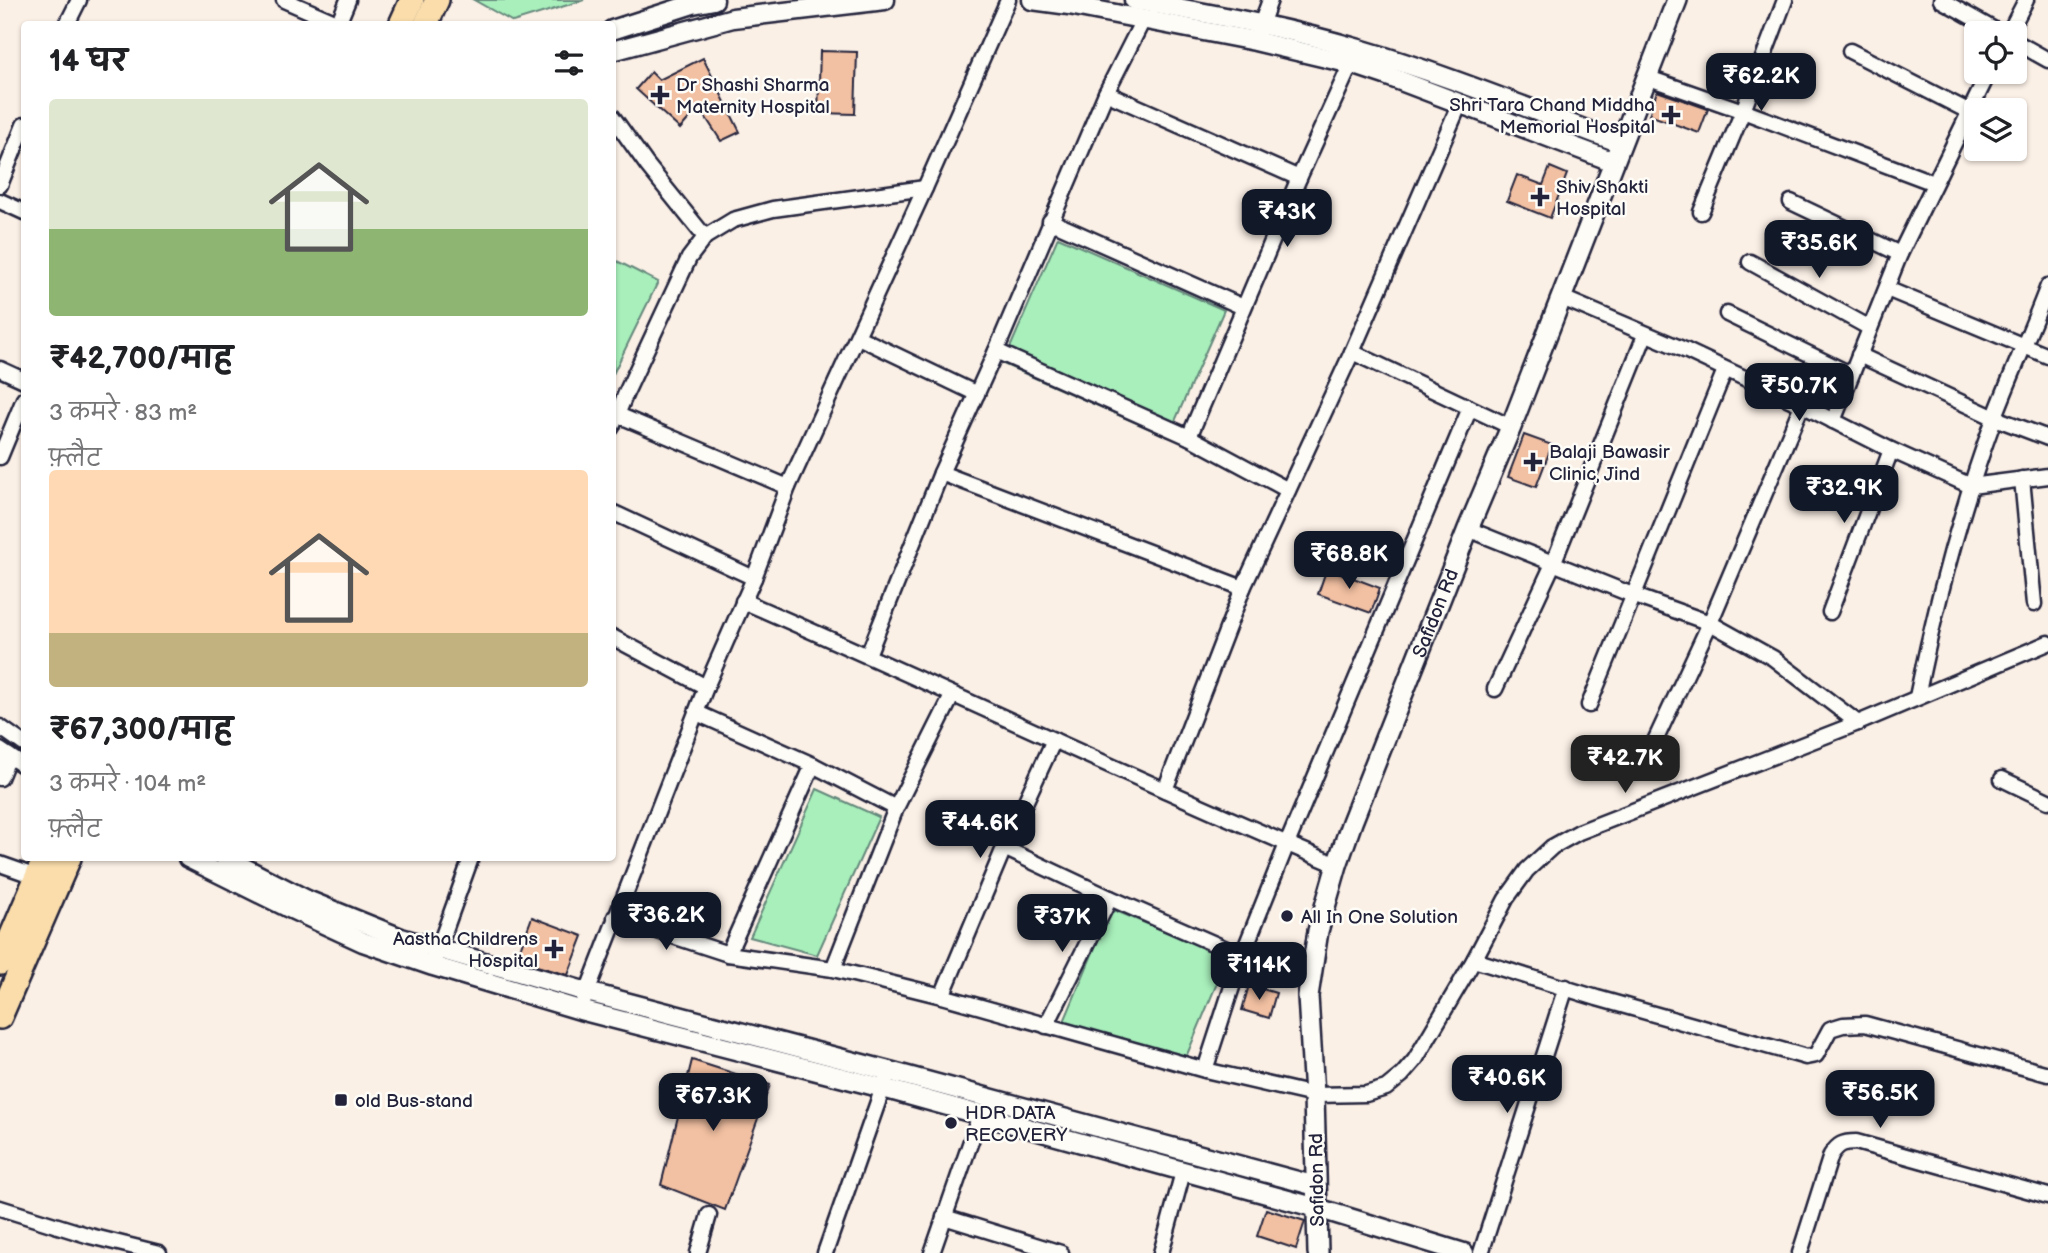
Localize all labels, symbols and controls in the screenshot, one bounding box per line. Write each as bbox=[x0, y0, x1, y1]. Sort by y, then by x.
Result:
map controls bbox=[1964, 21, 2027, 161]
button: locate bbox=[1964, 21, 2027, 84]
text: 14 घर bbox=[49, 44, 127, 80]
icon: filters bbox=[550, 44, 588, 82]
pin: ₹62.2K bbox=[1704, 54, 1818, 113]
text: ₹62.2K bbox=[1722, 62, 1800, 90]
place label: Dr Shashi Sharma Maternity Hospital bbox=[676, 74, 830, 119]
marker: Dr Shashi Sharma Maternity Hospital bbox=[650, 85, 670, 105]
place label: Shri Tara Chand Middha Memorial Hospital bbox=[1449, 94, 1655, 139]
button: layers bbox=[1964, 98, 2027, 161]
marker: Shri Tara Chand Middha Memorial Hospital bbox=[1661, 105, 1681, 125]
icon: home bbox=[256, 144, 382, 270]
place label: Shiv Shakti Hospital bbox=[1556, 176, 1649, 221]
marker: Shiv Shakti Hospital bbox=[1530, 187, 1550, 207]
pin: ₹43K bbox=[1246, 190, 1328, 249]
text: ₹43K bbox=[1258, 198, 1316, 226]
pin: ₹35.6K bbox=[1762, 220, 1876, 280]
text: ₹35.6K bbox=[1780, 229, 1858, 257]
text: ₹42,700/माह bbox=[49, 341, 233, 377]
pin: ₹50.7K bbox=[1742, 364, 1856, 423]
text: ₹50.7K bbox=[1761, 372, 1837, 400]
text: 3 कमरे · 83 m² bbox=[49, 399, 197, 427]
place label: Balaji Bawasir Clinic, Jind bbox=[1549, 441, 1671, 486]
text: फ़्लैट bbox=[49, 445, 101, 473]
marker: Balaji Bawasir Clinic, Jind bbox=[1523, 452, 1543, 472]
pin: ₹32.9K bbox=[1787, 466, 1901, 525]
text: ₹32.9K bbox=[1805, 474, 1883, 502]
icon: home bbox=[256, 515, 382, 641]
pin: ₹68.8K bbox=[1292, 532, 1406, 591]
text: ₹68.8K bbox=[1310, 540, 1388, 568]
street label: Safidon Rd bbox=[1408, 566, 1464, 661]
text: ₹67,300/माह bbox=[49, 712, 233, 748]
pin: ₹42.7K bbox=[1568, 736, 1682, 795]
text: ₹42.7K bbox=[1587, 744, 1663, 772]
text: 3 कमरे · 104 m² bbox=[49, 770, 206, 798]
pin: ₹44.6K bbox=[923, 800, 1037, 860]
text: ₹44.6K bbox=[941, 809, 1019, 837]
text: फ़्लैट bbox=[49, 816, 101, 844]
pin: ₹36.2K bbox=[609, 892, 723, 952]
pin: ₹37K bbox=[1021, 894, 1103, 954]
text: ₹36.2K bbox=[627, 901, 705, 929]
text: ₹37K bbox=[1033, 903, 1091, 931]
place label: All In One Solution bbox=[1301, 906, 1458, 929]
marker: All In One Solution bbox=[1279, 908, 1295, 924]
place label: Aastha Childrens Hospital bbox=[393, 928, 538, 973]
marker: Aastha Childrens Hospital bbox=[544, 939, 564, 959]
pin: ₹114K bbox=[1210, 942, 1308, 1002]
text: ₹114K bbox=[1227, 951, 1291, 979]
pin: ₹40.6K bbox=[1450, 1056, 1564, 1115]
text: ₹40.6K bbox=[1468, 1064, 1546, 1092]
pin: ₹56.5K bbox=[1823, 1070, 1937, 1130]
pin: ₹67.3K bbox=[656, 1074, 770, 1133]
text: ₹56.5K bbox=[1842, 1079, 1918, 1107]
text: ₹67.3K bbox=[675, 1082, 751, 1110]
place label: old Bus-stand bbox=[355, 1090, 473, 1113]
marker: old Bus-stand bbox=[333, 1092, 349, 1108]
place label: HDR DATA RECOVERY bbox=[965, 1102, 1068, 1147]
marker: HDR DATA RECOVERY bbox=[943, 1115, 959, 1131]
street label: Safidon Rd bbox=[1305, 1133, 1330, 1227]

